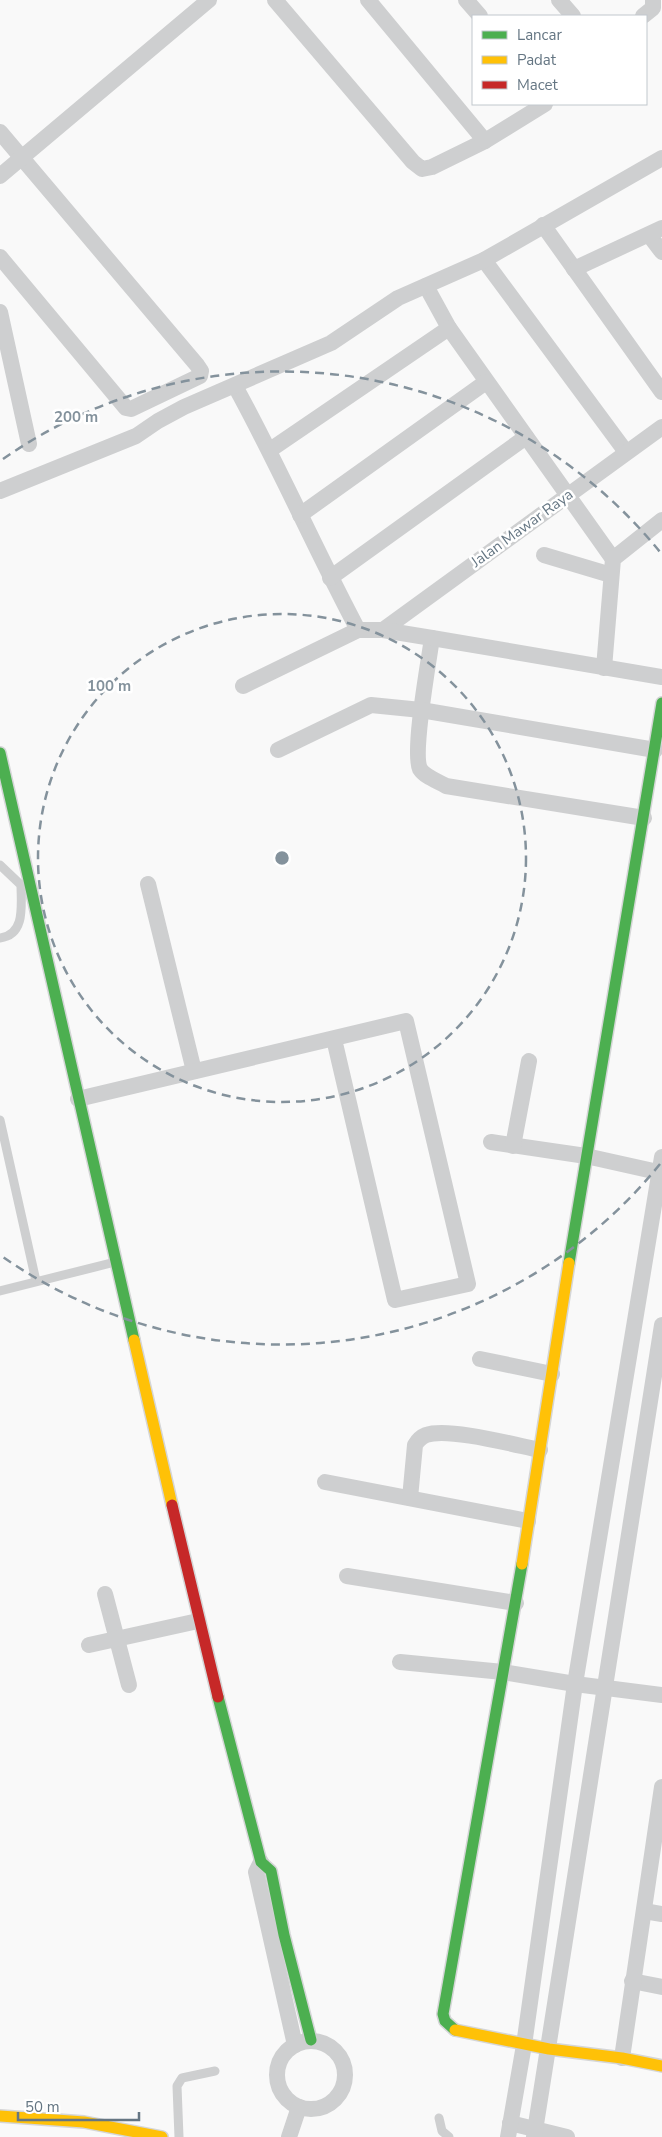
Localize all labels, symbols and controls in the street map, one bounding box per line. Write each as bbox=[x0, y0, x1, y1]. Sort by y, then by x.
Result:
legend bbox=[472, 15, 647, 105]
text: Lancar bbox=[517, 25, 562, 45]
text: Padat bbox=[517, 50, 557, 70]
text: Macet bbox=[517, 75, 559, 95]
text: 200 m bbox=[54, 407, 98, 427]
street label: Jalan Mawar Raya bbox=[466, 484, 577, 572]
text: 100 m bbox=[87, 676, 131, 696]
centre of rings bbox=[273, 849, 291, 867]
scale bar bbox=[18, 2090, 139, 2122]
text: 50 m bbox=[25, 2097, 60, 2117]

